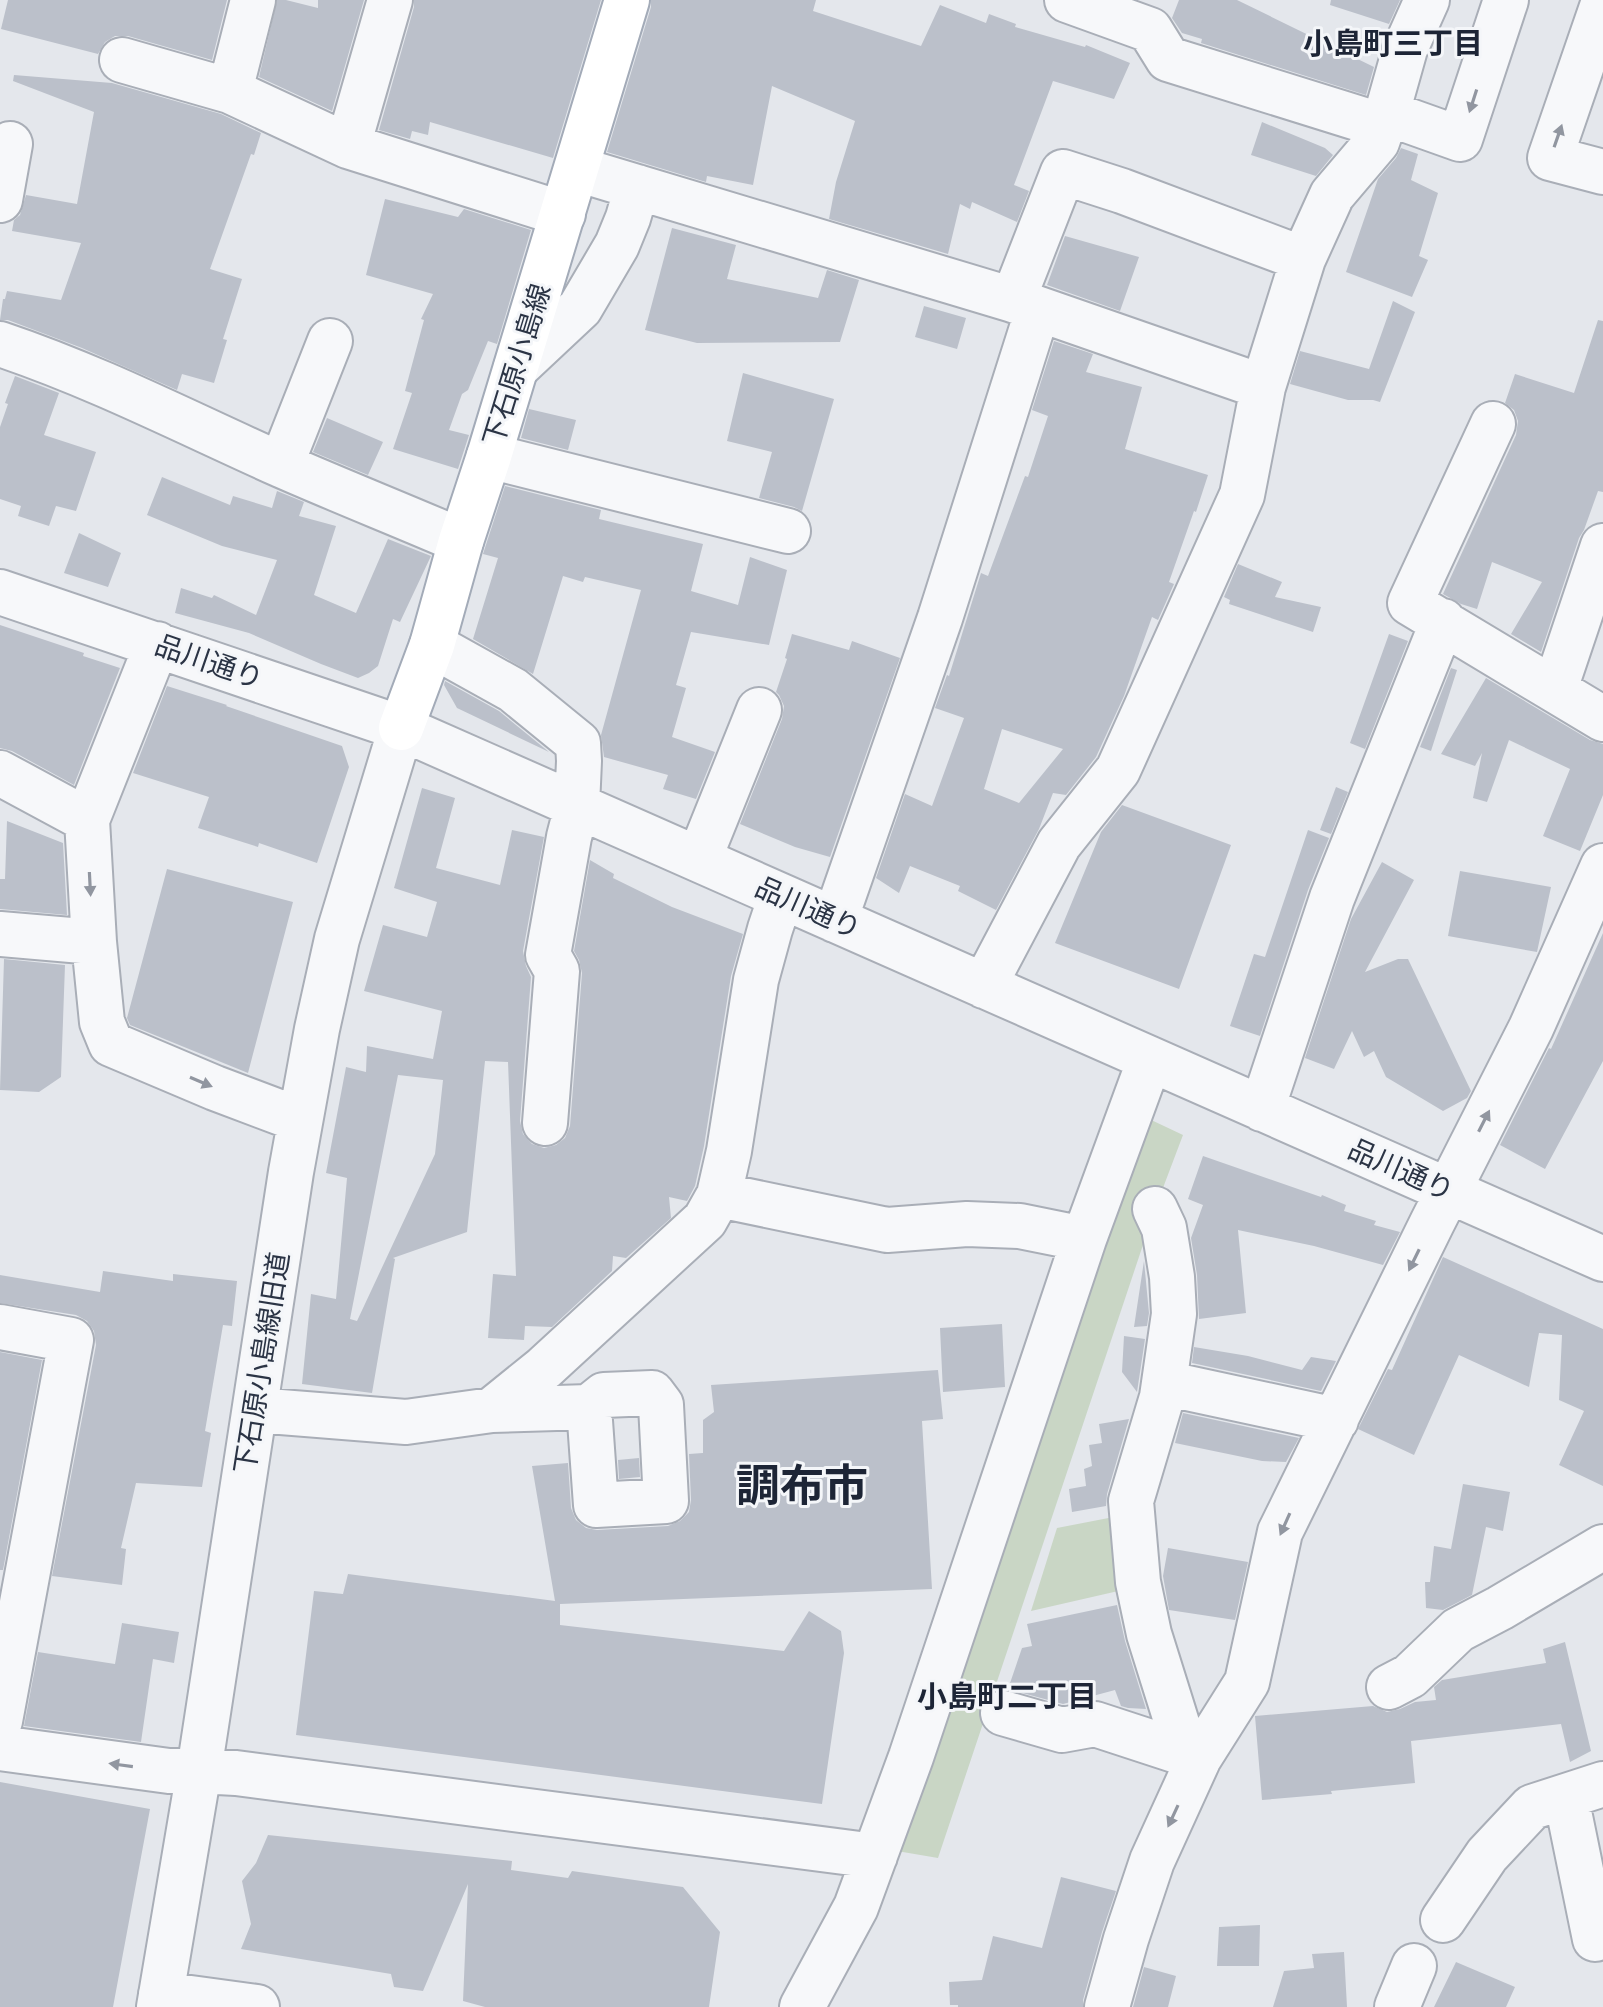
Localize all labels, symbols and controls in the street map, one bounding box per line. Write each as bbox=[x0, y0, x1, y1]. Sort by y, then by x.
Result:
district label: 小島町三丁目 bbox=[1303, 26, 1483, 62]
one-way arrow bbox=[1466, 89, 1479, 113]
one-way arrow bbox=[1552, 124, 1565, 148]
street label: 下石原小島線 bbox=[477, 280, 557, 450]
street label: 品川通り bbox=[151, 628, 267, 696]
street label: 品川通り bbox=[750, 870, 866, 946]
one-way arrow bbox=[84, 872, 97, 897]
one-way arrow bbox=[189, 1075, 212, 1088]
one-way arrow bbox=[1477, 1110, 1491, 1133]
street label: 品川通り bbox=[1343, 1132, 1459, 1208]
one-way arrow bbox=[1407, 1249, 1421, 1272]
street label: 下石原小島線旧道 bbox=[228, 1250, 296, 1476]
district label: 調布市 bbox=[736, 1460, 868, 1513]
one-way arrow bbox=[1278, 1512, 1292, 1536]
district label: 小島町二丁目 bbox=[917, 1679, 1097, 1715]
one-way arrow bbox=[108, 1758, 133, 1771]
one-way arrow bbox=[1166, 1804, 1180, 1827]

